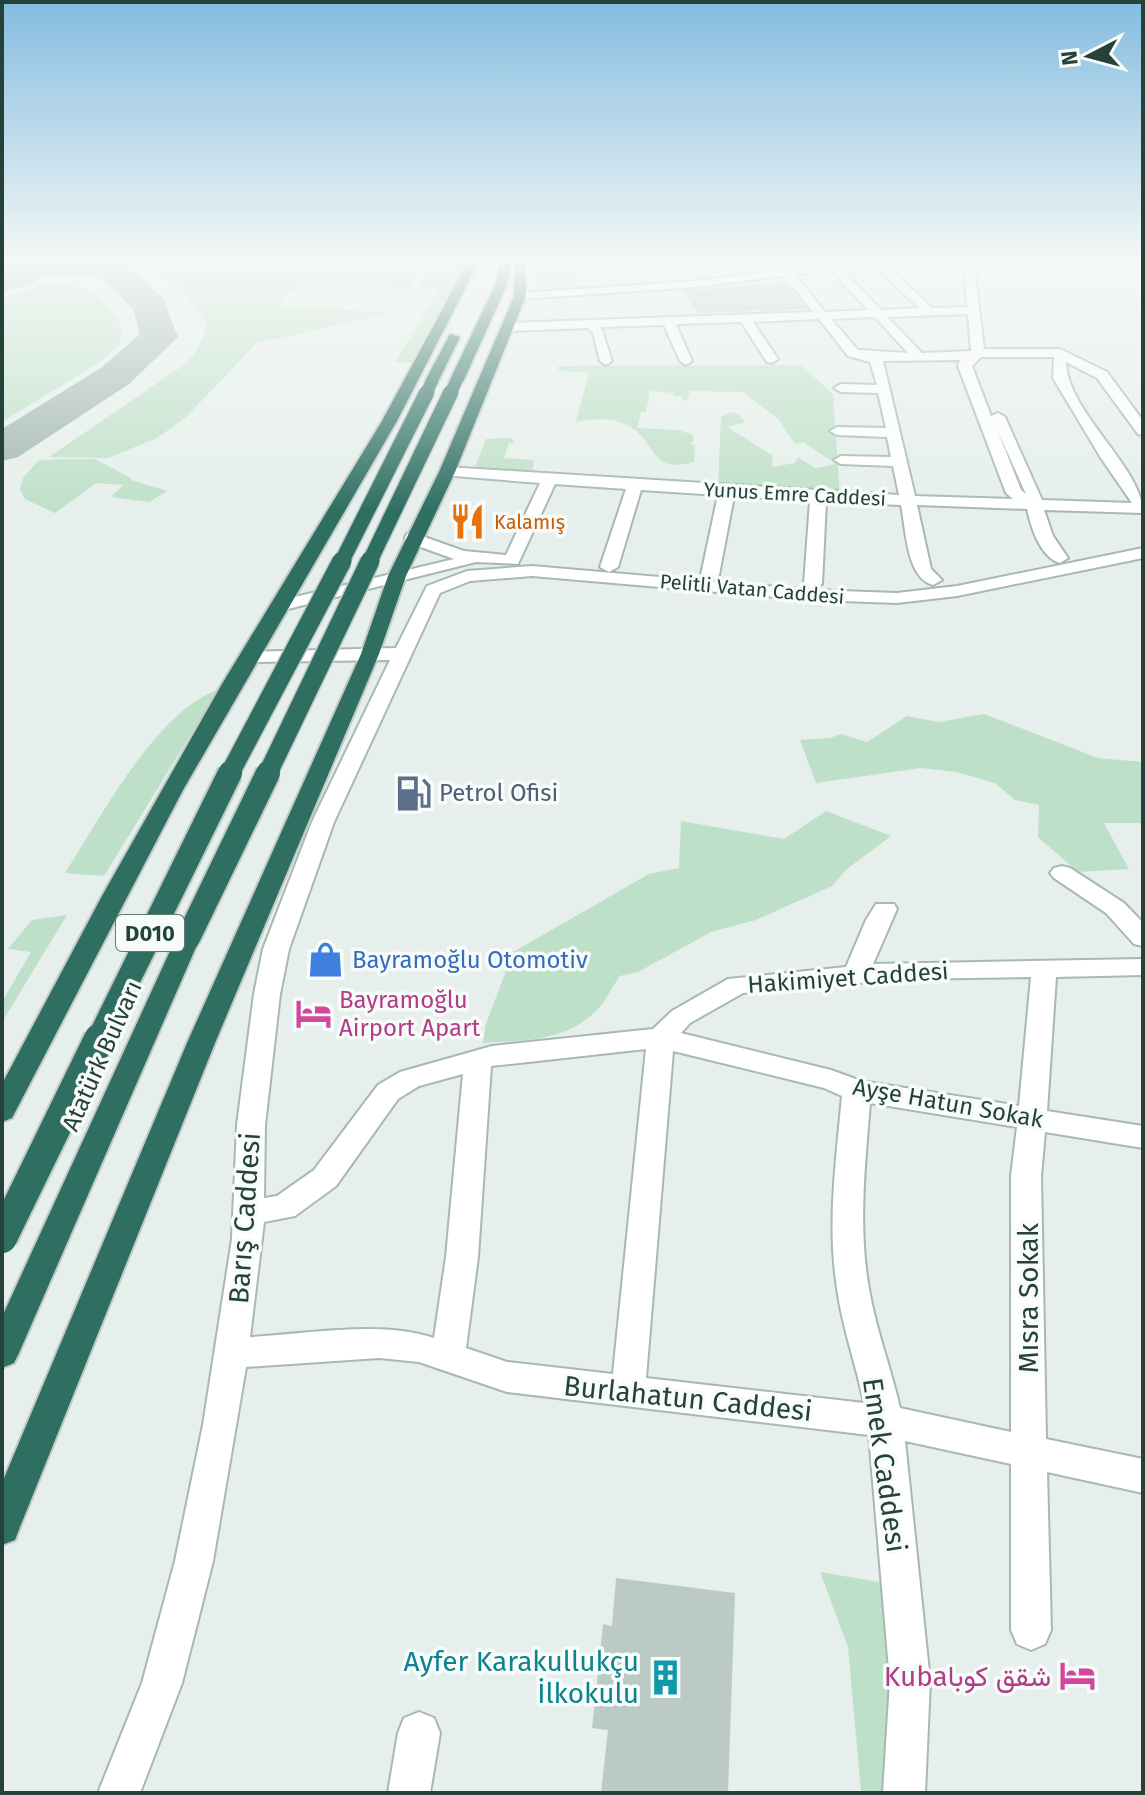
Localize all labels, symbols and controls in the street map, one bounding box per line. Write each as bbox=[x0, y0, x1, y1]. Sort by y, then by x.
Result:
north arrow bbox=[1049, 16, 1129, 96]
text: N bbox=[1055, 49, 1084, 67]
street label: Yunus Emre Caddesi bbox=[703, 477, 887, 511]
restaurant icon: Kalamış bbox=[449, 503, 487, 541]
place label: Kalamış bbox=[494, 510, 565, 535]
street label: Pelitli Vatan Caddesi bbox=[659, 569, 845, 609]
fuel station icon: Petrol Ofisi bbox=[394, 774, 432, 812]
place label: Petrol Ofisi bbox=[439, 779, 558, 807]
road number: D010 bbox=[116, 915, 184, 951]
shop icon: Bayramoğlu Otomotiv bbox=[307, 941, 345, 979]
place label: Bayramoğlu Otomotiv bbox=[352, 946, 588, 974]
street label: Hakimiyet Caddesi bbox=[746, 957, 950, 999]
street label: Atatürk Bulvarı bbox=[56, 976, 148, 1136]
place label: Bayramoğlu Airport Apart bbox=[339, 986, 480, 1042]
hotel icon: Bayramoğlu Airport Apart bbox=[294, 995, 332, 1033]
street label: Ayşe Hatun Sokak bbox=[851, 1072, 1046, 1134]
street label: Barış Caddesi bbox=[222, 1131, 267, 1305]
street label: Mısra Sokak bbox=[1012, 1222, 1045, 1373]
street label: Burlahatun Caddesi bbox=[562, 1369, 814, 1428]
street label: Emek Caddesi bbox=[856, 1376, 913, 1555]
place label: Ayfer Karakullukçu İlkokulu bbox=[403, 1645, 639, 1710]
hotel icon: Kubaشقق كوبا bbox=[1058, 1657, 1096, 1695]
building icon: Ayfer Karakullukçu İlkokulu bbox=[646, 1658, 684, 1696]
place label: Kubaشقق كوبا bbox=[884, 1660, 1051, 1694]

